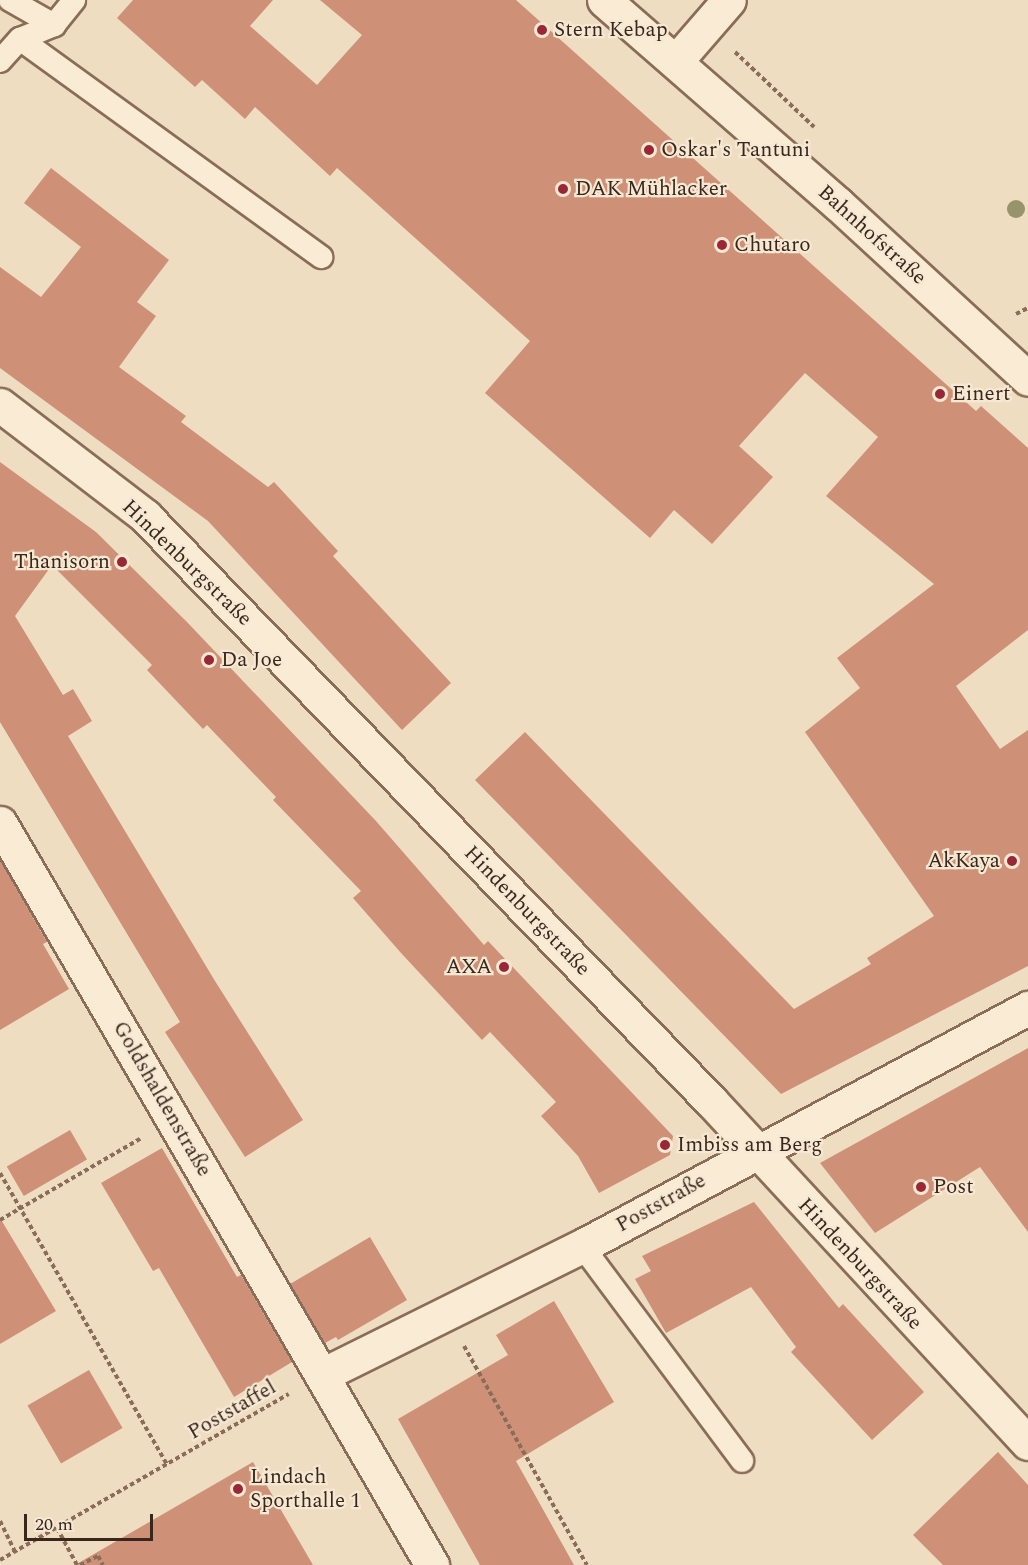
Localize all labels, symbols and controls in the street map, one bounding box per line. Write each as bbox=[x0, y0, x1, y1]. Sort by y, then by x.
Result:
place label: Stern Kebap bbox=[554, 17, 668, 43]
marker: Stern Kebap bbox=[535, 23, 549, 37]
place label: Oskar's Tantuni bbox=[661, 137, 810, 163]
marker: Oskar's Tantuni bbox=[642, 143, 656, 157]
place label: DAK Mühlacker bbox=[575, 176, 727, 202]
street label: Bahnhofstraße bbox=[813, 180, 931, 290]
marker: DAK Mühlacker bbox=[556, 182, 570, 196]
place label: Chutaro bbox=[734, 232, 811, 258]
marker: Chutaro bbox=[715, 238, 729, 252]
place label: Einert bbox=[952, 381, 1010, 407]
marker: Einert bbox=[933, 387, 947, 401]
street label: Hindenburgstraße bbox=[117, 495, 257, 631]
place label: Thanisorn bbox=[14, 549, 110, 575]
marker: Thanisorn bbox=[115, 555, 129, 569]
place label: Da Joe bbox=[221, 647, 282, 673]
marker: Da Joe bbox=[202, 653, 216, 667]
street label: Hindenburgstraße bbox=[459, 841, 595, 981]
place label: AkKaya bbox=[928, 848, 1000, 874]
marker: AkKaya bbox=[1005, 854, 1019, 868]
place label: AXA bbox=[446, 954, 492, 980]
marker: AXA bbox=[497, 960, 511, 974]
street label: Goldshaldenstraße bbox=[107, 1017, 217, 1181]
place label: Imbiss am Berg bbox=[677, 1132, 822, 1158]
marker: Imbiss am Berg bbox=[658, 1138, 672, 1152]
street label: Poststraße bbox=[612, 1168, 710, 1238]
place label: Post bbox=[933, 1174, 974, 1200]
marker: Post bbox=[914, 1180, 928, 1194]
street label: Hindenburgstraße bbox=[792, 1193, 928, 1335]
street label: Poststaffel bbox=[183, 1375, 281, 1445]
place label: Lindach Sporthalle 1 bbox=[250, 1464, 361, 1514]
marker: Lindach Sporthalle 1 bbox=[231, 1482, 245, 1496]
scale bar bbox=[27, 1502, 156, 1540]
text: 20 m bbox=[35, 1511, 73, 1538]

